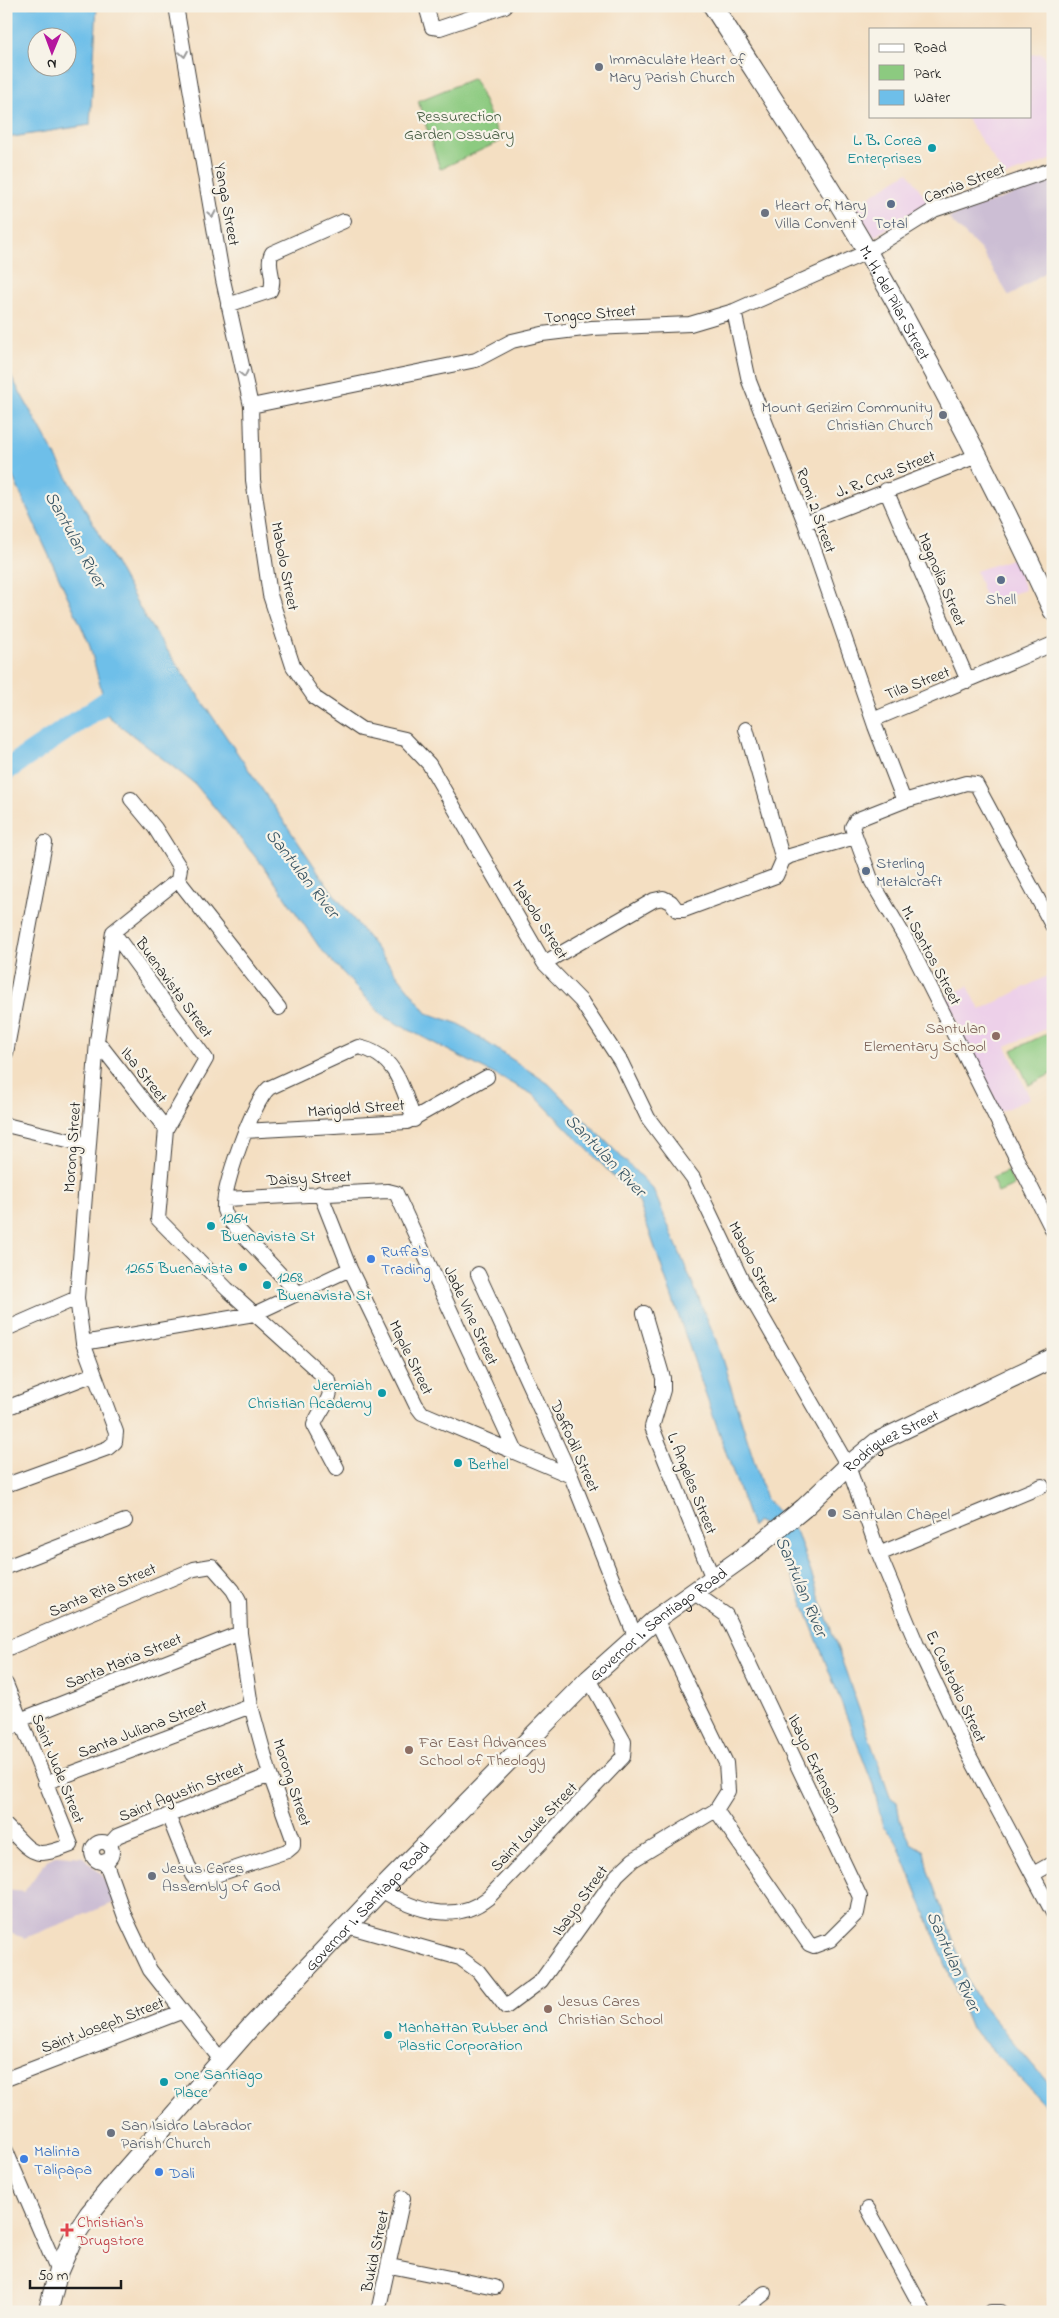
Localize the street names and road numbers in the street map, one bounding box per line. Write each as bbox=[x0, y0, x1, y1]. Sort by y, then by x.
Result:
street label: Camia Street bbox=[920, 157, 1010, 210]
street label: Yanga Street bbox=[207, 161, 245, 248]
street label: M. H. del Pilar Street bbox=[852, 241, 936, 366]
street label: Tongco Street bbox=[543, 299, 638, 331]
street label: J. R. Cruz Street bbox=[832, 445, 940, 505]
street label: Romi 2 Street bbox=[789, 465, 842, 557]
street label: Mabolo Street bbox=[264, 520, 305, 613]
street label: Magnolia Street bbox=[911, 529, 972, 631]
street label: Tila Street bbox=[882, 660, 954, 707]
street label: Mabolo Street bbox=[505, 876, 574, 965]
street label: M. Santos Street bbox=[894, 902, 967, 1011]
street label: Buenavista Street bbox=[128, 932, 218, 1044]
street label: Iba Street bbox=[114, 1042, 173, 1109]
street label: Marigold Street bbox=[307, 1094, 406, 1124]
street label: Morong Street bbox=[58, 1100, 88, 1193]
street label: Daisy Street bbox=[265, 1165, 353, 1193]
street label: Mabolo Street bbox=[721, 1217, 784, 1309]
street label: Jade Vine Street bbox=[437, 1262, 504, 1370]
street label: Maple Street bbox=[382, 1316, 439, 1400]
street label: Daffodil Street bbox=[543, 1396, 605, 1497]
street label: Rodriguez Street bbox=[839, 1404, 944, 1479]
street label: L. Angeles Street bbox=[660, 1429, 723, 1539]
street label: Santa Rita Street bbox=[45, 1557, 161, 1624]
street label: Governor I. Santiago Road bbox=[584, 1562, 733, 1688]
street label: Santa Maria Street bbox=[62, 1627, 186, 1696]
street label: E. Custodio Street bbox=[919, 1627, 992, 1747]
street label: Santa Juliana Street bbox=[75, 1694, 211, 1766]
street label: Saint Jude Street bbox=[24, 1710, 90, 1828]
street label: Ibayo Extension bbox=[781, 1710, 848, 1818]
street label: Morong Street bbox=[266, 1736, 317, 1830]
street label: Saint Agustin Street bbox=[115, 1756, 249, 1829]
street label: Saint Louie Street bbox=[485, 1777, 584, 1878]
street label: Governor I. Santiago Road bbox=[300, 1837, 436, 1977]
street label: Ibayo Street bbox=[547, 1860, 615, 1942]
street label: Saint Joseph Street bbox=[37, 1991, 169, 2060]
street label: Bukid Street bbox=[355, 2208, 396, 2296]

